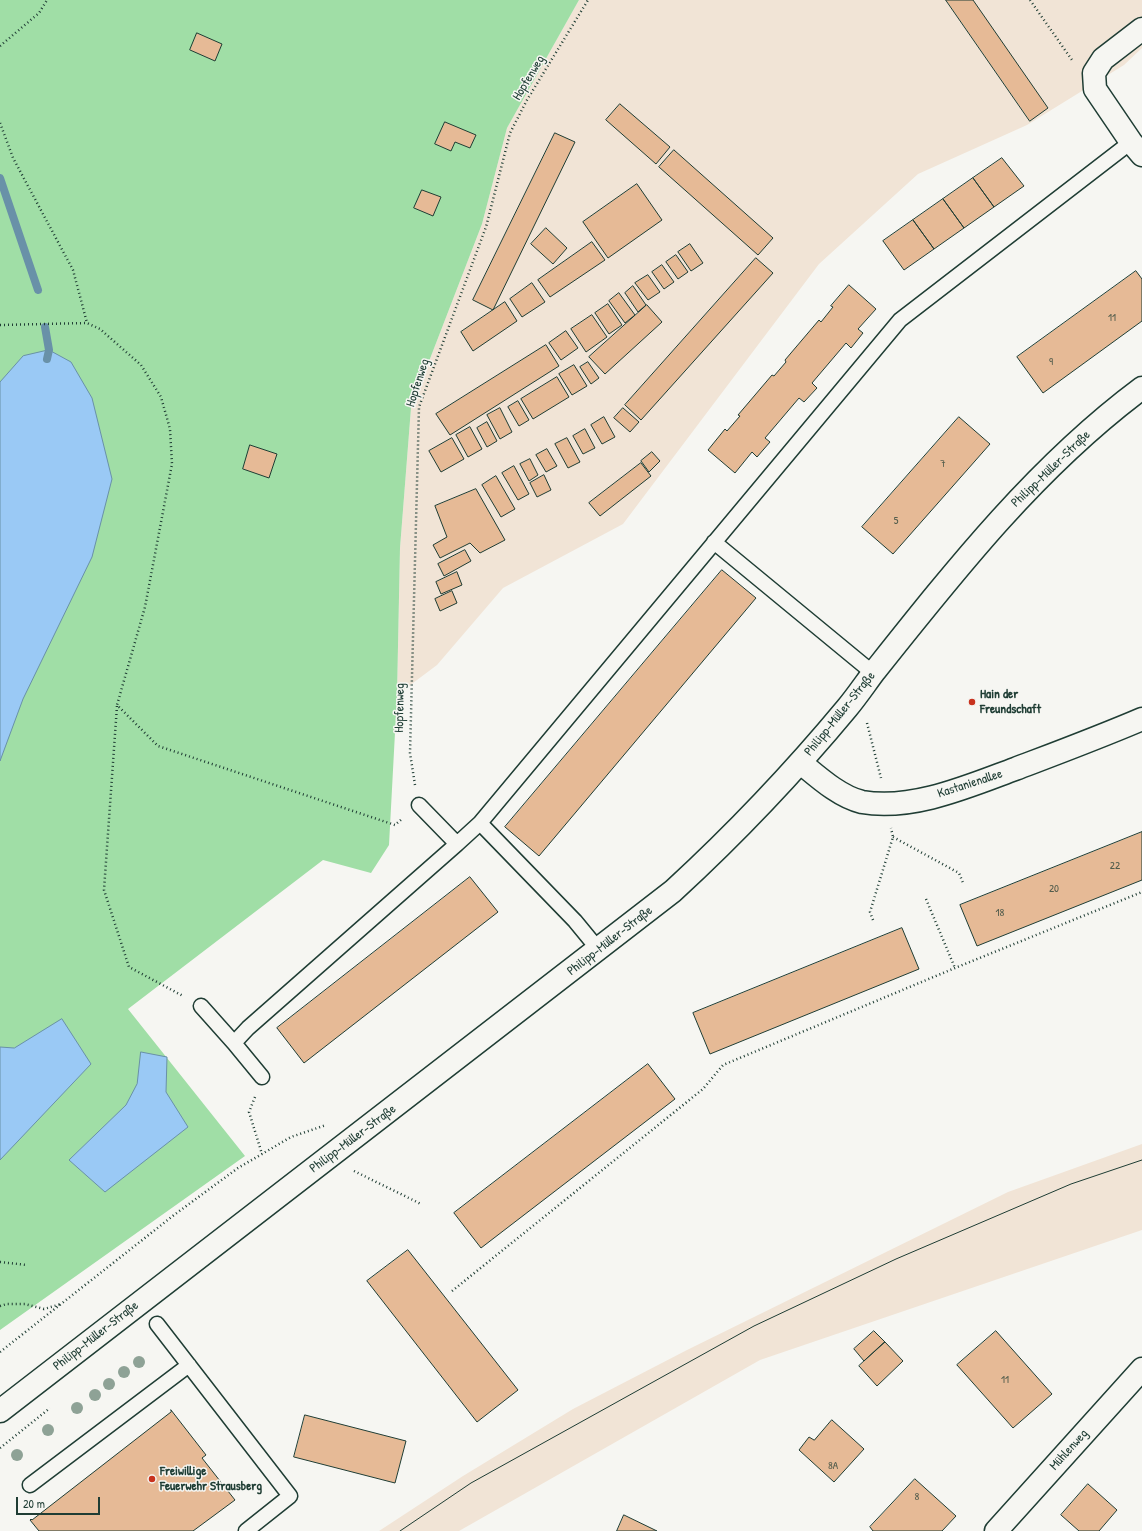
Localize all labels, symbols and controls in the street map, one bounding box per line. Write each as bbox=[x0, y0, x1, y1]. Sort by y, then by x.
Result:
street label: Hopfenweg bbox=[510, 53, 548, 103]
house number: 11 bbox=[1108, 311, 1116, 325]
house number: 9 bbox=[1049, 355, 1053, 369]
street label: Hopfenweg bbox=[403, 357, 433, 409]
street label: Philipp-Müller-Straße bbox=[1008, 427, 1094, 511]
house number: 7 bbox=[940, 457, 946, 471]
house number: 5 bbox=[894, 514, 898, 528]
street label: Philipp-Müller-Straße bbox=[801, 669, 879, 759]
street label: Hopfenweg bbox=[392, 683, 408, 733]
place label: Hain der Freundschaft bbox=[980, 687, 1041, 718]
marker: Hain der Freundschaft bbox=[967, 697, 977, 707]
street label: Kastanienallee bbox=[936, 766, 1004, 802]
house number: 22 bbox=[1110, 859, 1120, 873]
house number: 20 bbox=[1049, 882, 1059, 896]
street label: Philipp-Müller-Straße bbox=[564, 903, 656, 979]
house number: 18 bbox=[996, 906, 1004, 920]
street label: Philipp-Müller-Straße bbox=[307, 1101, 399, 1177]
street label: Philipp-Müller-Straße bbox=[50, 1298, 142, 1374]
house number: 11 bbox=[1001, 1373, 1009, 1387]
street label: Mühlenweg bbox=[1047, 1426, 1091, 1474]
house number: 8A bbox=[828, 1459, 838, 1473]
place label: Freiwillige Feuerwehr Strausberg bbox=[160, 1464, 262, 1495]
marker: Freiwillige Feuerwehr Strausberg bbox=[147, 1474, 157, 1484]
scale bar bbox=[18, 1489, 102, 1515]
house number: 8 bbox=[915, 1490, 919, 1504]
text: 20 m bbox=[23, 1495, 45, 1512]

